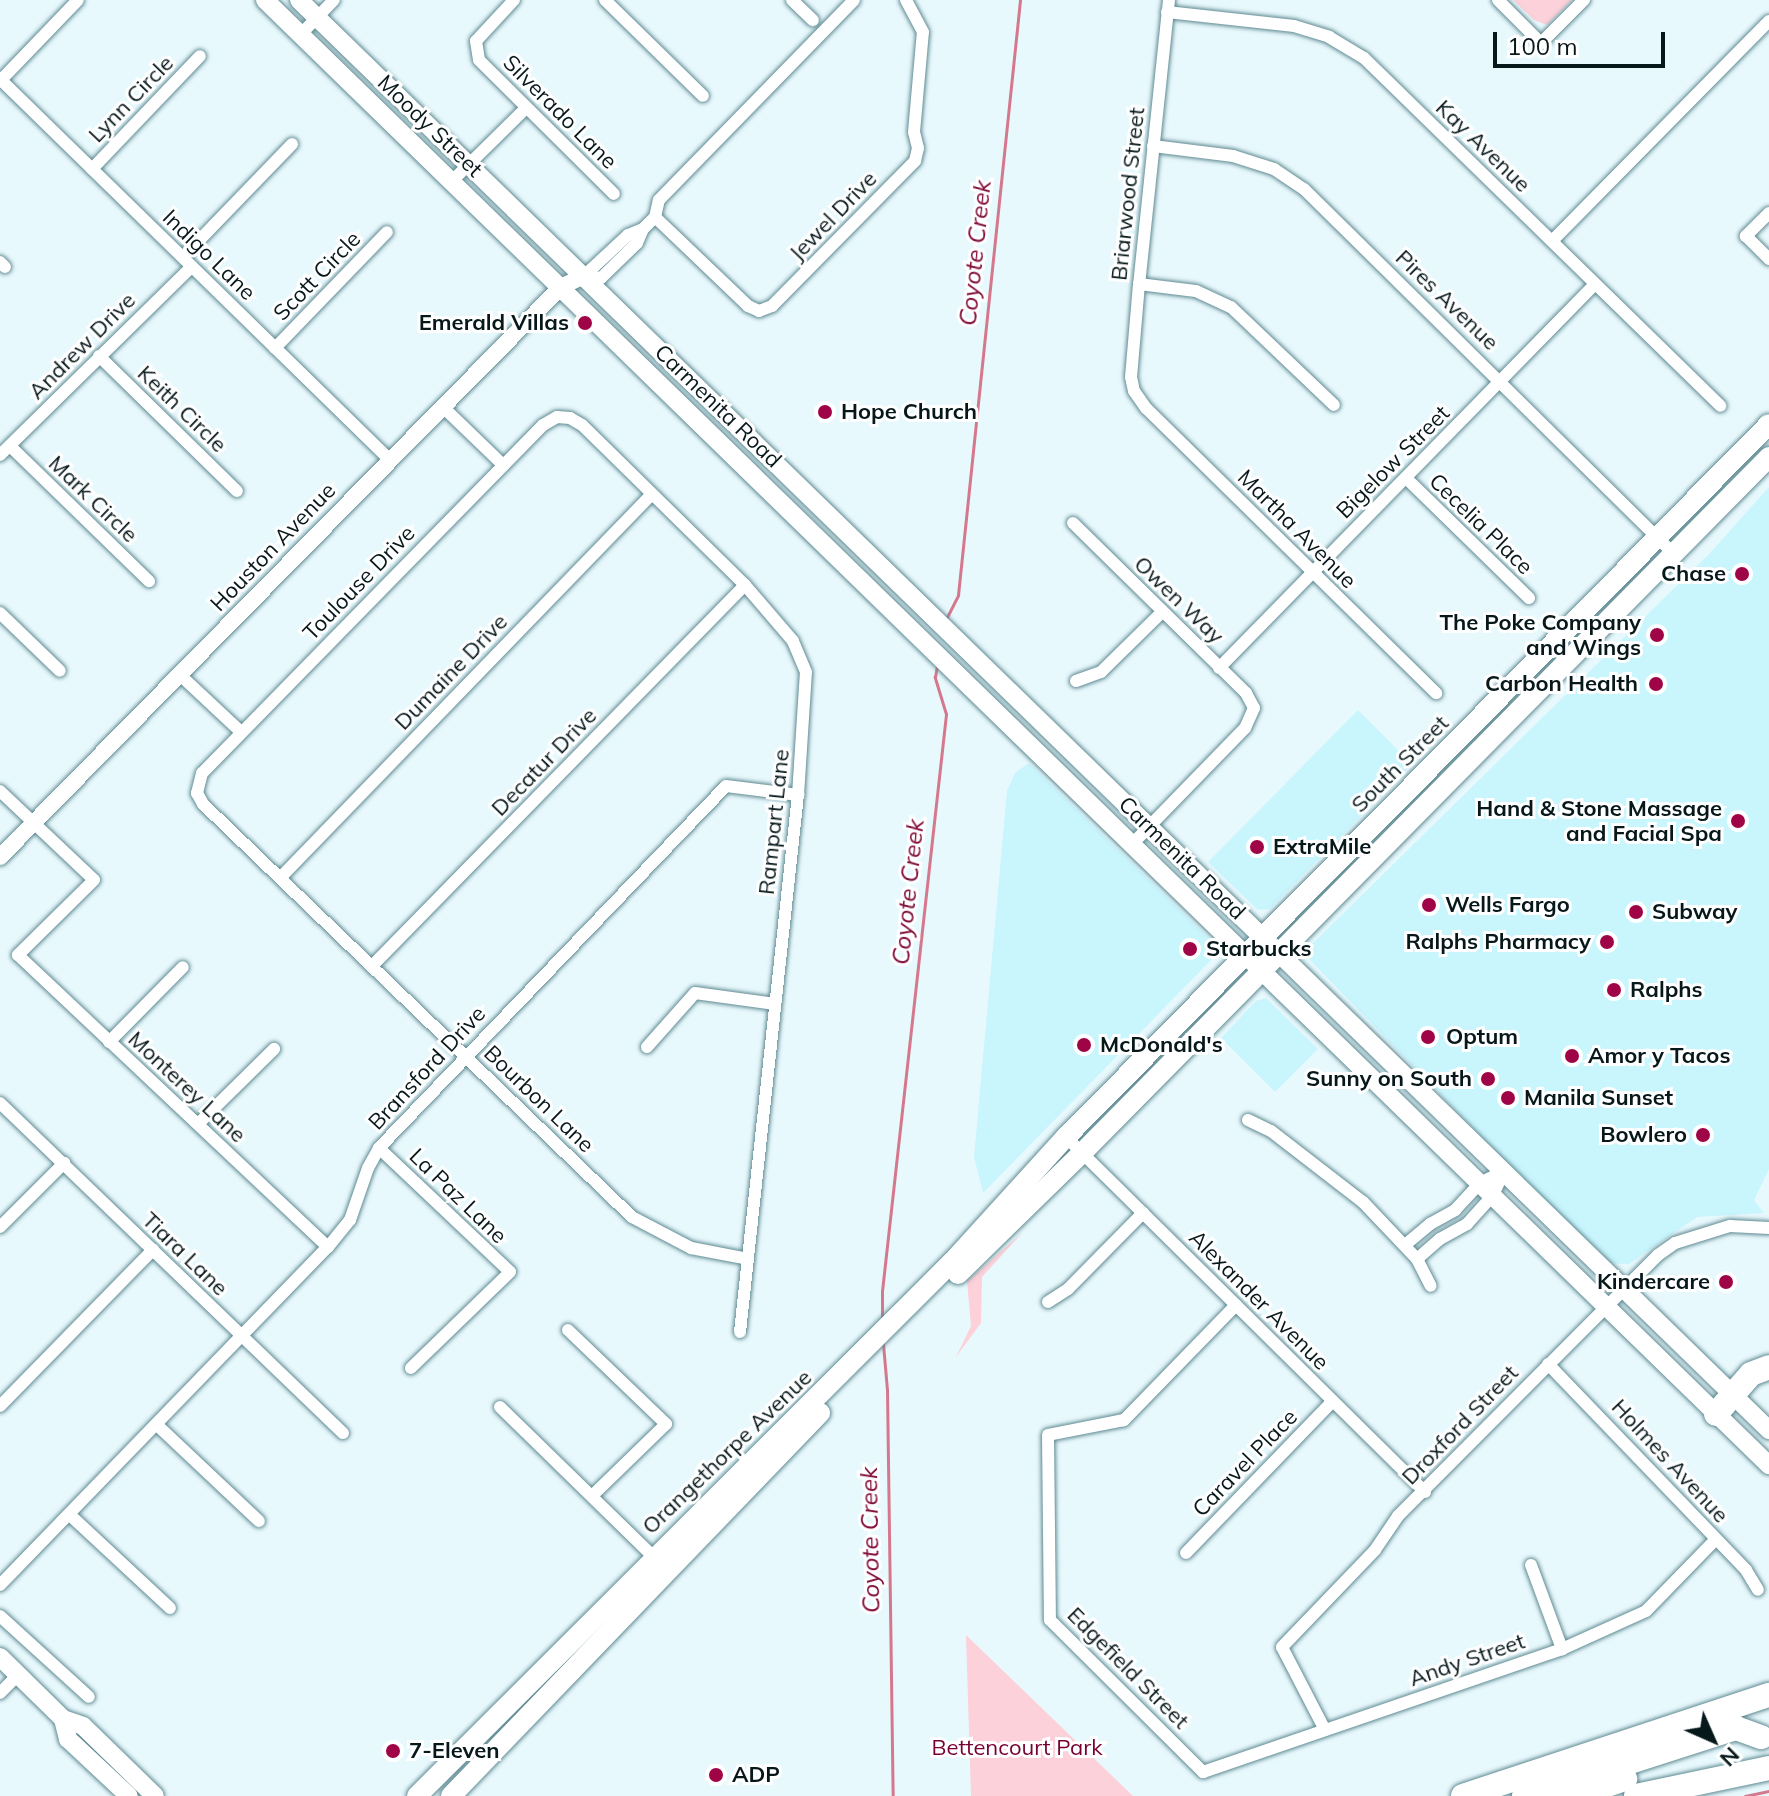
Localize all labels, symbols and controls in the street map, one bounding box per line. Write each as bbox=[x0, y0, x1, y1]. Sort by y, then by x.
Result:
scale bar bbox=[1497, 16, 1669, 66]
text: 100 m bbox=[1507, 31, 1578, 61]
street label: Lynn Circle bbox=[83, 50, 179, 148]
street label: Silverado Lane bbox=[498, 50, 622, 174]
street label: Moody Street bbox=[372, 69, 488, 183]
street label: Kay Avenue bbox=[1430, 94, 1536, 198]
street label: Briarwood Street bbox=[1106, 106, 1150, 282]
street label: Jewel Drive bbox=[784, 166, 882, 266]
water label: Coyote Creek bbox=[953, 179, 997, 327]
street label: Indigo Lane bbox=[157, 204, 261, 306]
street label: Scott Circle bbox=[268, 226, 366, 326]
street label: Pires Avenue bbox=[1390, 244, 1504, 356]
street label: Andrew Drive bbox=[23, 287, 141, 405]
place label: Emerald Villas bbox=[419, 310, 569, 336]
marker: Emerald Villas bbox=[576, 314, 594, 332]
street label: Carmenita Road bbox=[649, 339, 787, 473]
street label: Keith Circle bbox=[132, 360, 232, 458]
place label: Hope Church bbox=[841, 399, 977, 425]
street label: Bigelow Street bbox=[1331, 400, 1455, 524]
marker: Hope Church bbox=[816, 403, 834, 421]
street label: Mark Circle bbox=[43, 450, 143, 548]
street label: Martha Avenue bbox=[1232, 464, 1362, 594]
street label: Cecelia Place bbox=[1424, 468, 1538, 580]
street label: Houston Avenue bbox=[205, 477, 341, 617]
street label: Toulouse Drive bbox=[298, 520, 420, 646]
street label: Owen Way bbox=[1129, 551, 1229, 649]
place label: Chase bbox=[1661, 561, 1726, 587]
marker: Chase bbox=[1733, 565, 1751, 583]
street label: Dumaine Drive bbox=[389, 609, 513, 735]
place label: The Poke Company and Wings bbox=[1439, 609, 1641, 660]
marker: The Poke Company and Wings bbox=[1648, 626, 1666, 644]
place label: Carbon Health bbox=[1485, 671, 1638, 697]
marker: Carbon Health bbox=[1645, 673, 1667, 695]
street label: Decatur Drive bbox=[486, 703, 602, 821]
street label: South Street bbox=[1346, 710, 1454, 818]
street label: Rampart Lane bbox=[753, 748, 795, 896]
street label: Carmenita Road bbox=[1113, 791, 1251, 925]
place label: Hand & Stone Massage and Facial Spa bbox=[1476, 795, 1722, 846]
marker: Hand & Stone Massage and Facial Spa bbox=[1729, 812, 1747, 830]
water label: Coyote Creek bbox=[886, 818, 930, 966]
place label: ExtraMile bbox=[1273, 834, 1371, 860]
marker: ExtraMile bbox=[1248, 838, 1266, 856]
place label: Wells Fargo bbox=[1445, 892, 1570, 918]
marker: Wells Fargo bbox=[1420, 896, 1438, 914]
place label: Subway bbox=[1652, 899, 1737, 925]
marker: Subway bbox=[1627, 903, 1645, 921]
place label: Ralphs Pharmacy bbox=[1405, 929, 1591, 955]
marker: Ralphs Pharmacy bbox=[1598, 933, 1616, 951]
place label: Starbucks bbox=[1206, 936, 1312, 962]
marker: Starbucks bbox=[1181, 940, 1199, 958]
place label: Ralphs bbox=[1630, 977, 1703, 1003]
marker: Ralphs bbox=[1605, 981, 1623, 999]
street label: Bransford Drive bbox=[363, 1001, 491, 1135]
place label: Optum bbox=[1446, 1024, 1518, 1050]
street label: Monterey Lane bbox=[123, 1026, 251, 1148]
marker: Optum bbox=[1417, 1026, 1439, 1048]
place label: McDonald's bbox=[1100, 1032, 1223, 1058]
marker: McDonald's bbox=[1075, 1036, 1093, 1054]
street label: Bourbon Lane bbox=[479, 1040, 599, 1158]
place label: Amor y Tacos bbox=[1588, 1043, 1730, 1069]
marker: Amor y Tacos bbox=[1563, 1047, 1581, 1065]
place label: Sunny on South bbox=[1306, 1066, 1472, 1092]
marker: Sunny on South bbox=[1479, 1070, 1497, 1088]
place label: Manila Sunset bbox=[1524, 1085, 1673, 1111]
marker: Manila Sunset bbox=[1499, 1089, 1517, 1107]
place label: Bowlero bbox=[1600, 1122, 1687, 1148]
marker: Bowlero bbox=[1694, 1126, 1712, 1144]
street label: La Paz Lane bbox=[404, 1143, 512, 1249]
street label: Tiara Lane bbox=[137, 1207, 233, 1301]
street label: Alexander Avenue bbox=[1184, 1225, 1334, 1375]
place label: Kindercare bbox=[1597, 1269, 1710, 1295]
marker: Kindercare bbox=[1717, 1273, 1735, 1291]
street label: Droxford Street bbox=[1396, 1360, 1524, 1490]
street label: Orangethorpe Avenue bbox=[637, 1364, 817, 1540]
street label: Holmes Avenue bbox=[1606, 1394, 1734, 1528]
street label: Caravel Place bbox=[1187, 1404, 1303, 1522]
water label: Coyote Creek bbox=[854, 1467, 886, 1613]
street label: Edgefield Street bbox=[1062, 1602, 1194, 1734]
street label: Andy Street bbox=[1406, 1628, 1528, 1692]
north arrow bbox=[1673, 1700, 1753, 1780]
park label: Bettencourt Park bbox=[931, 1735, 1103, 1761]
place label: 7-Eleven bbox=[409, 1738, 500, 1764]
text: N bbox=[1714, 1741, 1746, 1773]
marker: 7-Eleven bbox=[384, 1742, 402, 1760]
place label: ADP bbox=[732, 1762, 780, 1788]
marker: ADP bbox=[707, 1766, 725, 1784]

